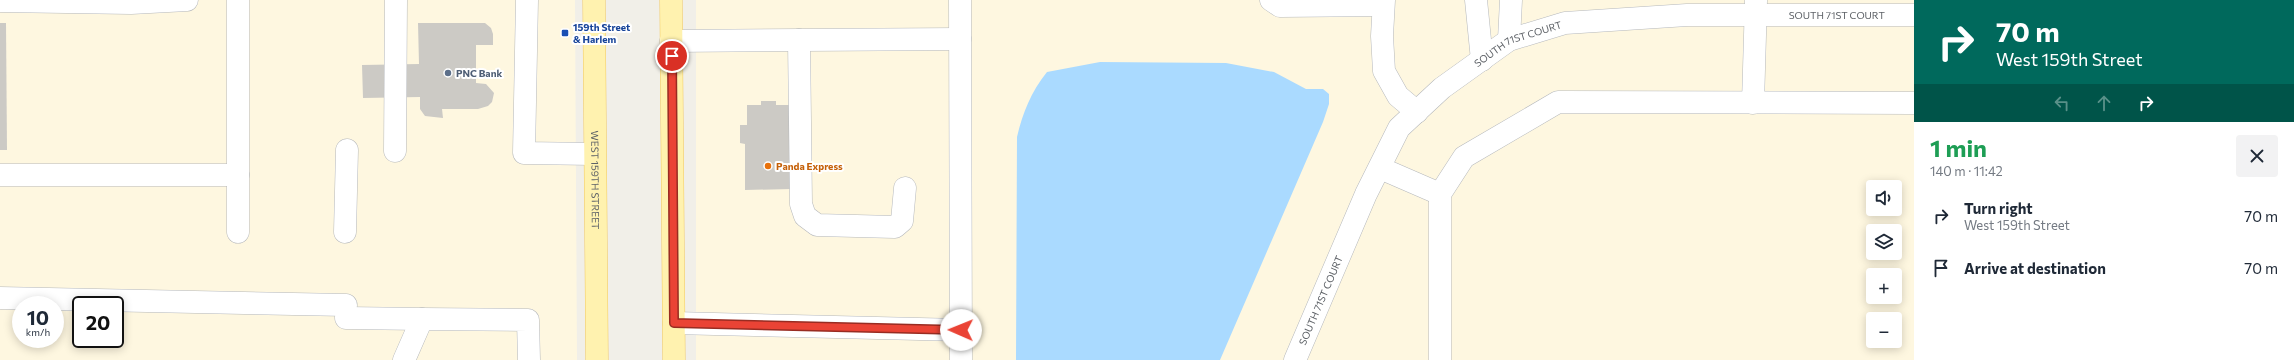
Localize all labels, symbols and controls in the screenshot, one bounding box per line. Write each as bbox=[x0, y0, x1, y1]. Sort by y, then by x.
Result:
street label: SOUTH 71ST COURT bbox=[1789, 9, 1885, 21]
text: 70 m bbox=[1996, 14, 2060, 48]
icon: right bbox=[1930, 16, 1982, 68]
street label: SOUTH 71ST COURT bbox=[1472, 18, 1564, 69]
place label: 159th Street & Harlem bbox=[573, 21, 630, 45]
marker: 159th Street & Harlem bbox=[560, 28, 570, 38]
pin bbox=[655, 39, 689, 73]
icon: arrive bbox=[661, 45, 683, 67]
text: West 159th Street bbox=[1996, 48, 2143, 70]
place label: PNC Bank bbox=[456, 67, 502, 79]
marker: PNC Bank bbox=[443, 68, 453, 78]
icon: left bbox=[2051, 92, 2073, 114]
icon: ahead bbox=[2093, 92, 2115, 114]
icon: right bbox=[2135, 92, 2157, 114]
street label: WEST 159TH STREET bbox=[589, 130, 602, 230]
text: 1 min bbox=[1930, 133, 1987, 162]
button: close bbox=[2236, 135, 2278, 177]
place label: Panda Express bbox=[776, 160, 843, 172]
marker: Panda Express bbox=[763, 161, 773, 171]
text: 140 m · 11:42 bbox=[1930, 163, 2003, 179]
map controls bbox=[1866, 180, 1902, 348]
button: sound bbox=[1866, 180, 1902, 216]
text: Turn right bbox=[1964, 199, 2033, 217]
icon: right bbox=[1930, 205, 1952, 227]
text: 70 m bbox=[2244, 207, 2278, 225]
text: West 159th Street bbox=[1964, 217, 2070, 233]
button: layers bbox=[1866, 224, 1902, 260]
street label: SOUTH 71ST COURT bbox=[1296, 253, 1345, 347]
icon: arrive bbox=[1930, 257, 1952, 279]
text: Arrive at destination bbox=[1964, 259, 2106, 277]
text: 70 m bbox=[2244, 259, 2278, 277]
button: + bbox=[1866, 268, 1902, 304]
speed limit sign: 20 bbox=[72, 296, 124, 348]
text: 10 bbox=[27, 305, 49, 329]
position arrow bbox=[940, 309, 982, 351]
button: − bbox=[1866, 312, 1902, 348]
text: km/h bbox=[26, 326, 50, 338]

